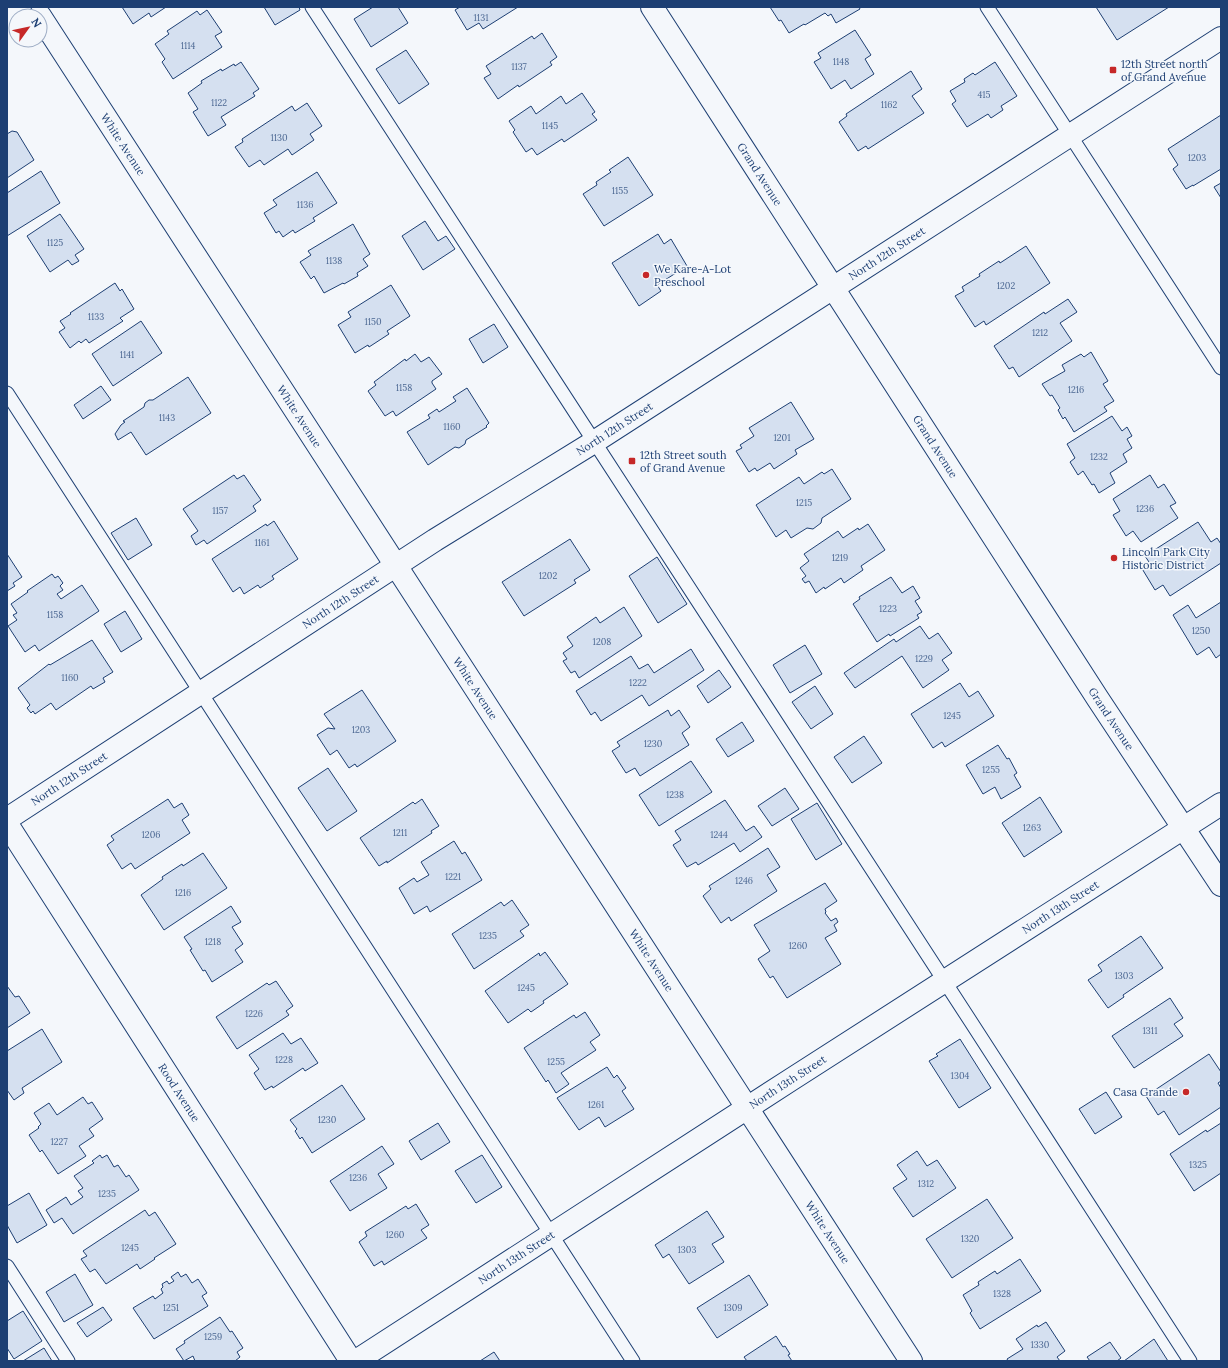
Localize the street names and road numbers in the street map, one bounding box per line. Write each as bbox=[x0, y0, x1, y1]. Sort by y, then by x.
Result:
street label: White Avenue bbox=[98, 111, 149, 178]
street label: Grand Avenue bbox=[734, 140, 785, 208]
street label: North 12th Street bbox=[846, 223, 928, 283]
street label: White Avenue bbox=[274, 383, 325, 450]
street label: North 12th Street bbox=[573, 399, 656, 458]
street label: Grand Avenue bbox=[910, 412, 961, 481]
street label: North 12th Street bbox=[300, 571, 382, 632]
street label: White Avenue bbox=[450, 654, 501, 722]
street label: Grand Avenue bbox=[1085, 685, 1137, 753]
street label: North 12th Street bbox=[28, 748, 110, 809]
street label: North 13th Street bbox=[1019, 877, 1102, 937]
street label: White Avenue bbox=[626, 926, 677, 994]
street label: North 13th Street bbox=[747, 1052, 829, 1112]
street label: Rood Avenue bbox=[155, 1061, 203, 1124]
street label: White Avenue bbox=[802, 1198, 853, 1266]
street label: North 13th Street bbox=[475, 1227, 558, 1287]

